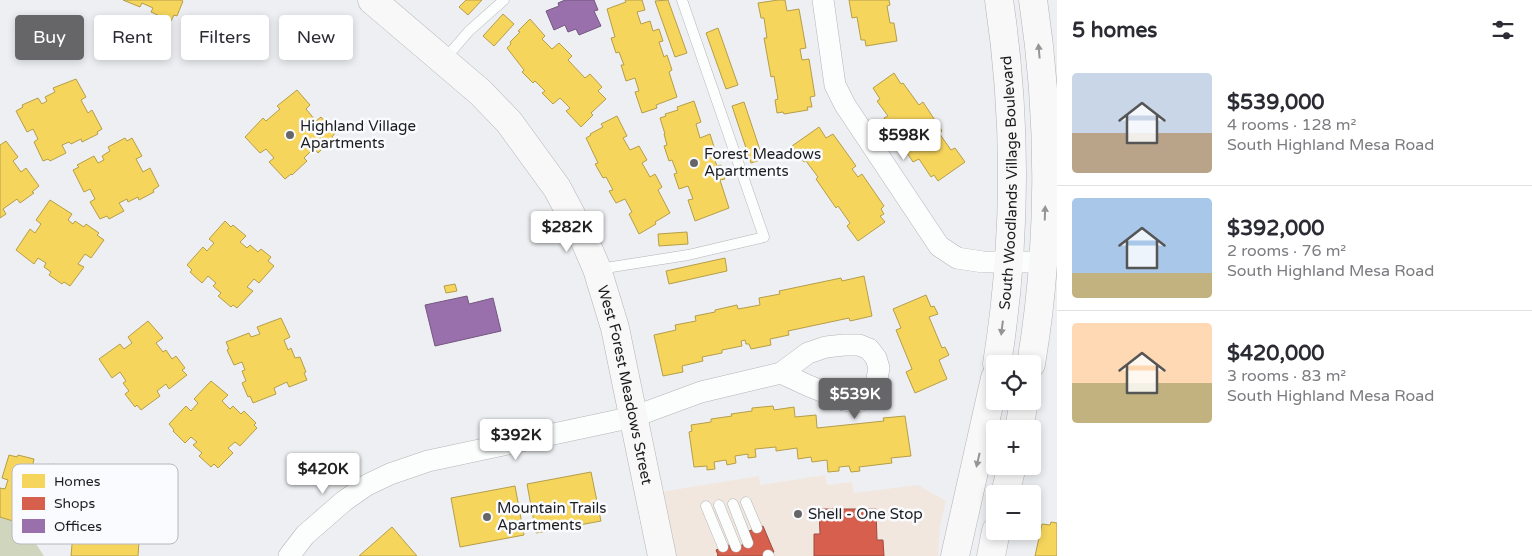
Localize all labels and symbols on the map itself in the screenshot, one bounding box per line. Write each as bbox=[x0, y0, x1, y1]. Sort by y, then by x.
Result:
one-way arrow bbox=[1035, 42, 1043, 58]
street label: South Woodlands Village Boulevard bbox=[995, 55, 1021, 311]
place label: Highland Village Apartments bbox=[300, 117, 416, 152]
pin: $598K bbox=[869, 119, 939, 161]
marker: Highland Village Apartments bbox=[284, 129, 296, 141]
place label: Forest Meadows Apartments bbox=[704, 145, 821, 180]
marker: Forest Meadows Apartments bbox=[688, 157, 700, 169]
one-way arrow bbox=[1041, 205, 1049, 221]
pin: $282K bbox=[532, 210, 602, 253]
street label: West Forest Meadows Street bbox=[593, 283, 656, 486]
one-way arrow bbox=[998, 320, 1006, 336]
pin: $539K bbox=[820, 378, 890, 420]
pin: $392K bbox=[481, 418, 551, 461]
pin: $420K bbox=[288, 452, 358, 495]
one-way arrow bbox=[974, 452, 982, 467]
legend bbox=[12, 464, 178, 544]
text: Homes bbox=[54, 473, 101, 490]
text: Shops bbox=[54, 495, 95, 512]
place label: Mountain Trails Apartments bbox=[497, 499, 607, 534]
place label: Shell - One Stop bbox=[808, 505, 923, 523]
marker: Shell - One Stop bbox=[792, 508, 804, 520]
marker: Mountain Trails Apartments bbox=[481, 511, 493, 523]
text: Offices bbox=[54, 518, 102, 535]

